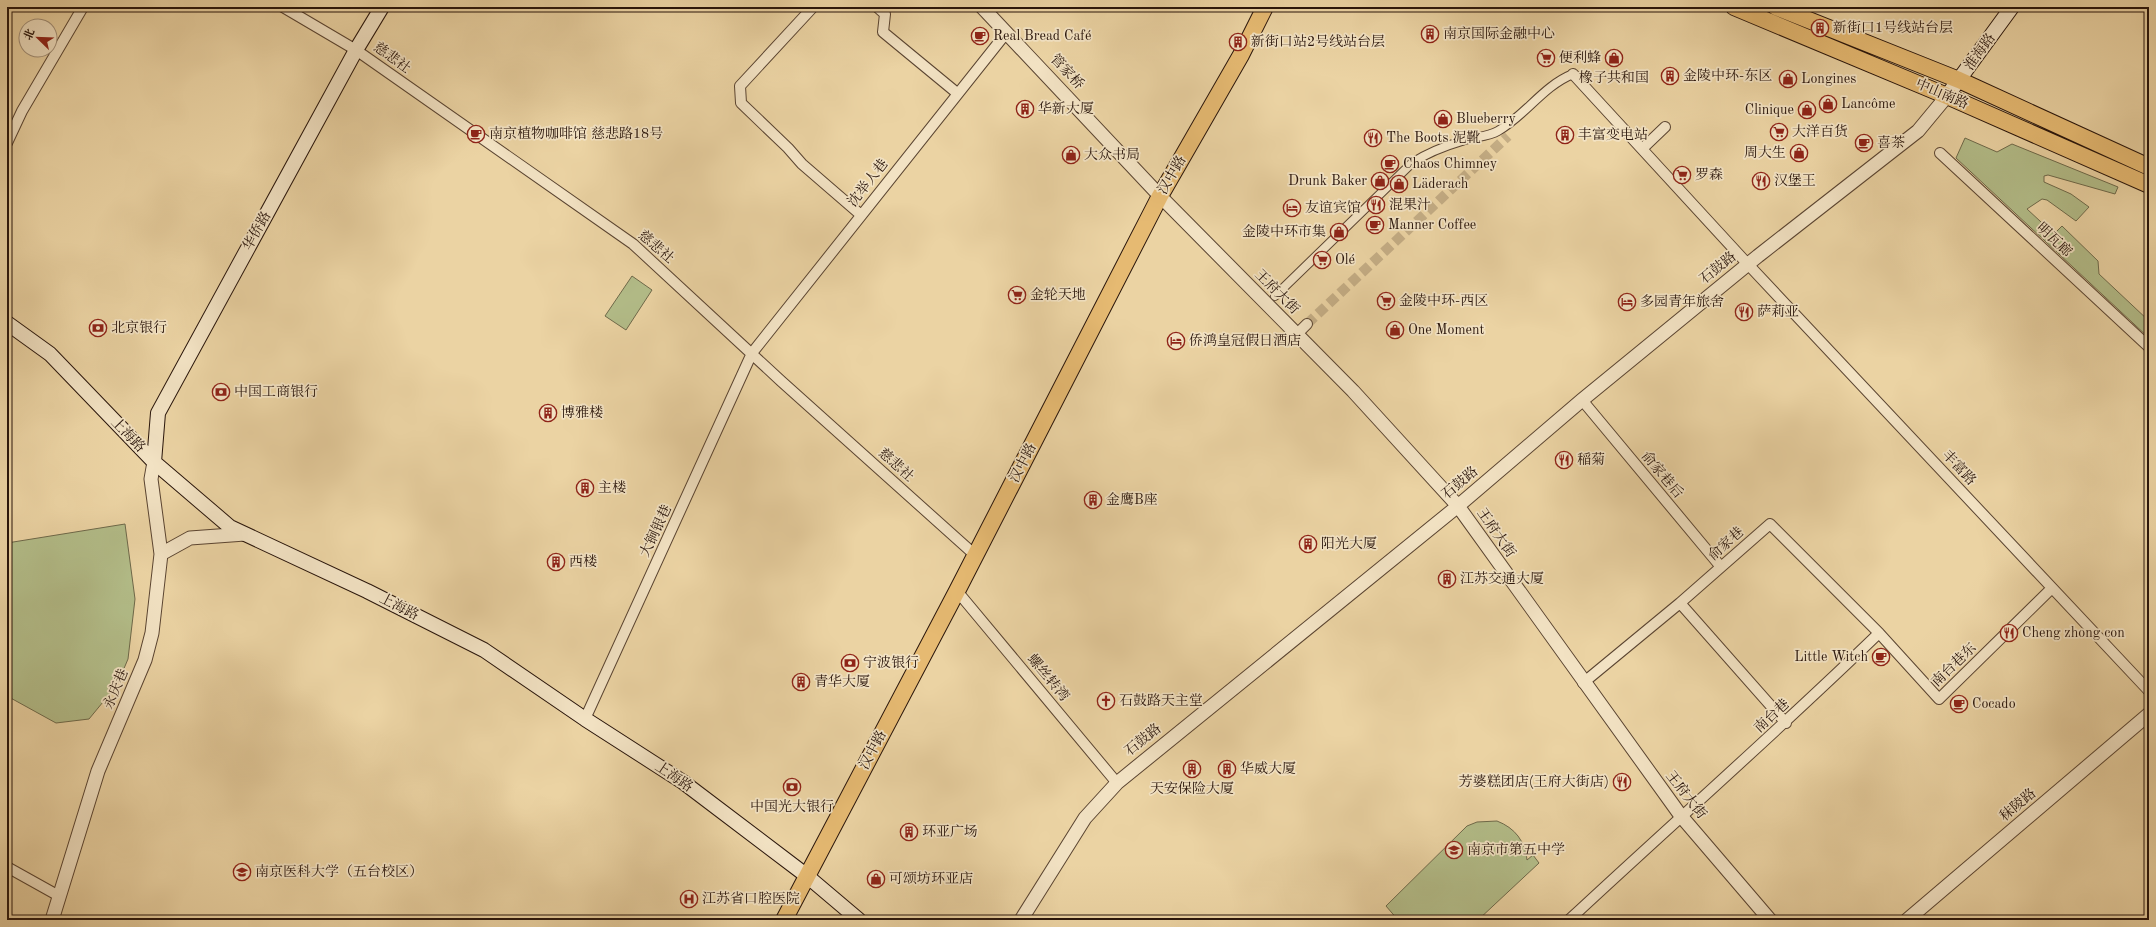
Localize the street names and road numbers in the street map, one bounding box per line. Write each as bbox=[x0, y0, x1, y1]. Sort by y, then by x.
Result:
street label: 淮海路 bbox=[1961, 30, 1998, 73]
street label: 慈悲社 bbox=[371, 39, 414, 76]
street label: 管家桥 bbox=[1048, 51, 1087, 92]
street label: 中山南路 bbox=[1913, 76, 1971, 111]
street label: 汉中路 bbox=[1155, 153, 1189, 197]
street label: 沈举人巷 bbox=[844, 156, 891, 209]
street label: 华侨路 bbox=[240, 209, 273, 253]
street label: 明瓦廊 bbox=[2034, 220, 2075, 259]
street label: 慈悲社 bbox=[636, 227, 677, 266]
street label: 石鼓路 bbox=[1697, 249, 1739, 287]
street label: 王府大街 bbox=[1252, 267, 1302, 317]
street label: 上海路 bbox=[108, 414, 148, 455]
street label: 汉中路 bbox=[1006, 441, 1039, 485]
street label: 慈悲社 bbox=[876, 445, 917, 484]
street label: 丰富路 bbox=[1940, 447, 1979, 488]
street label: 俞家巷后 bbox=[1639, 448, 1686, 501]
street label: 石鼓路 bbox=[1439, 463, 1481, 502]
street label: 大锏银巷 bbox=[637, 502, 674, 559]
street label: 王府大街 bbox=[1474, 505, 1519, 560]
street label: 俞家巷 bbox=[1705, 524, 1746, 563]
street label: 上海路 bbox=[377, 590, 421, 623]
street label: 南台巷东 bbox=[1928, 640, 1979, 689]
street label: 螺丝转湾 bbox=[1025, 651, 1072, 704]
street label: 永庆巷 bbox=[100, 667, 131, 711]
street label: 南台巷 bbox=[1751, 696, 1792, 735]
street label: 石鼓路 bbox=[1122, 721, 1164, 759]
street label: 汉中路 bbox=[856, 728, 889, 772]
street label: 上海路 bbox=[653, 759, 696, 795]
street label: 王府大街 bbox=[1663, 768, 1710, 821]
street label: 秣陵路 bbox=[1997, 785, 2039, 824]

